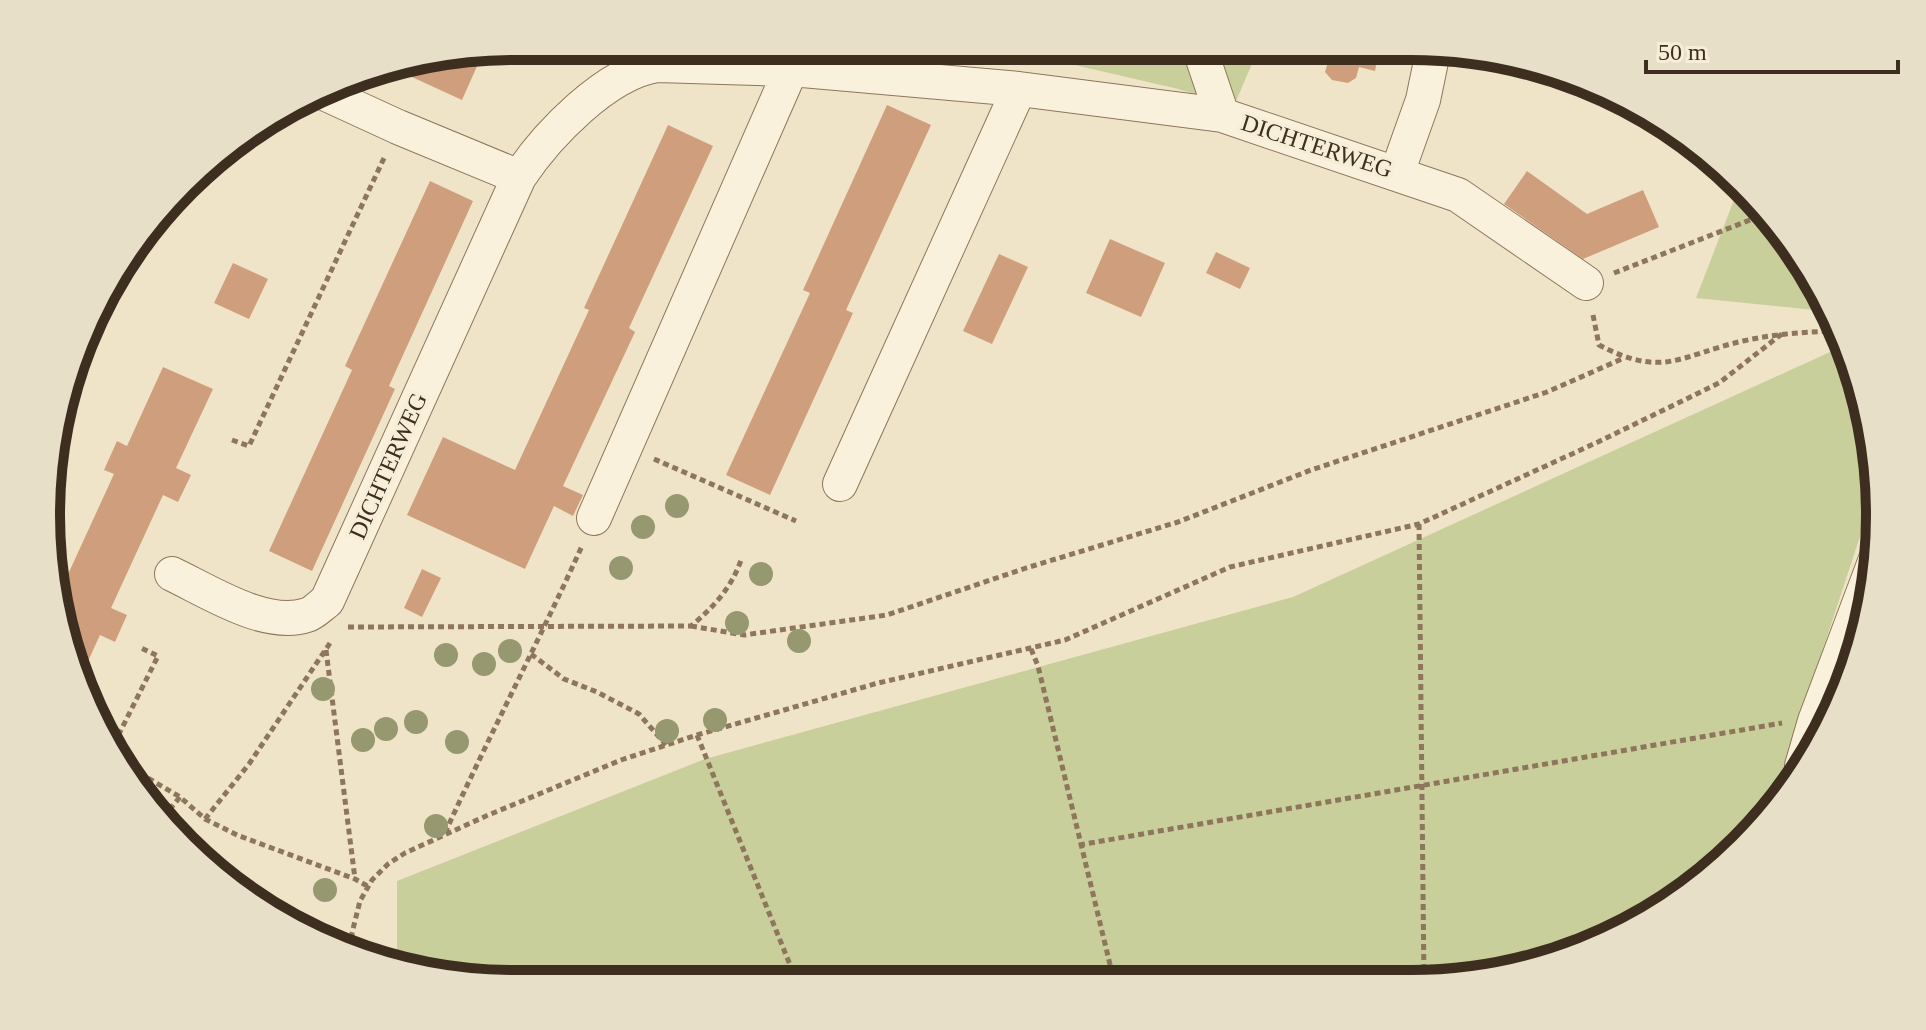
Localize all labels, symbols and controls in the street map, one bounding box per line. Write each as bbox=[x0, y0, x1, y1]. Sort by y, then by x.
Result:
scale bar bbox=[1646, 24, 1898, 74]
text: 50 m bbox=[1658, 39, 1707, 65]
street label: DICHTERWEG bbox=[1238, 109, 1396, 183]
street label: DICHTERWEG bbox=[344, 389, 432, 543]

